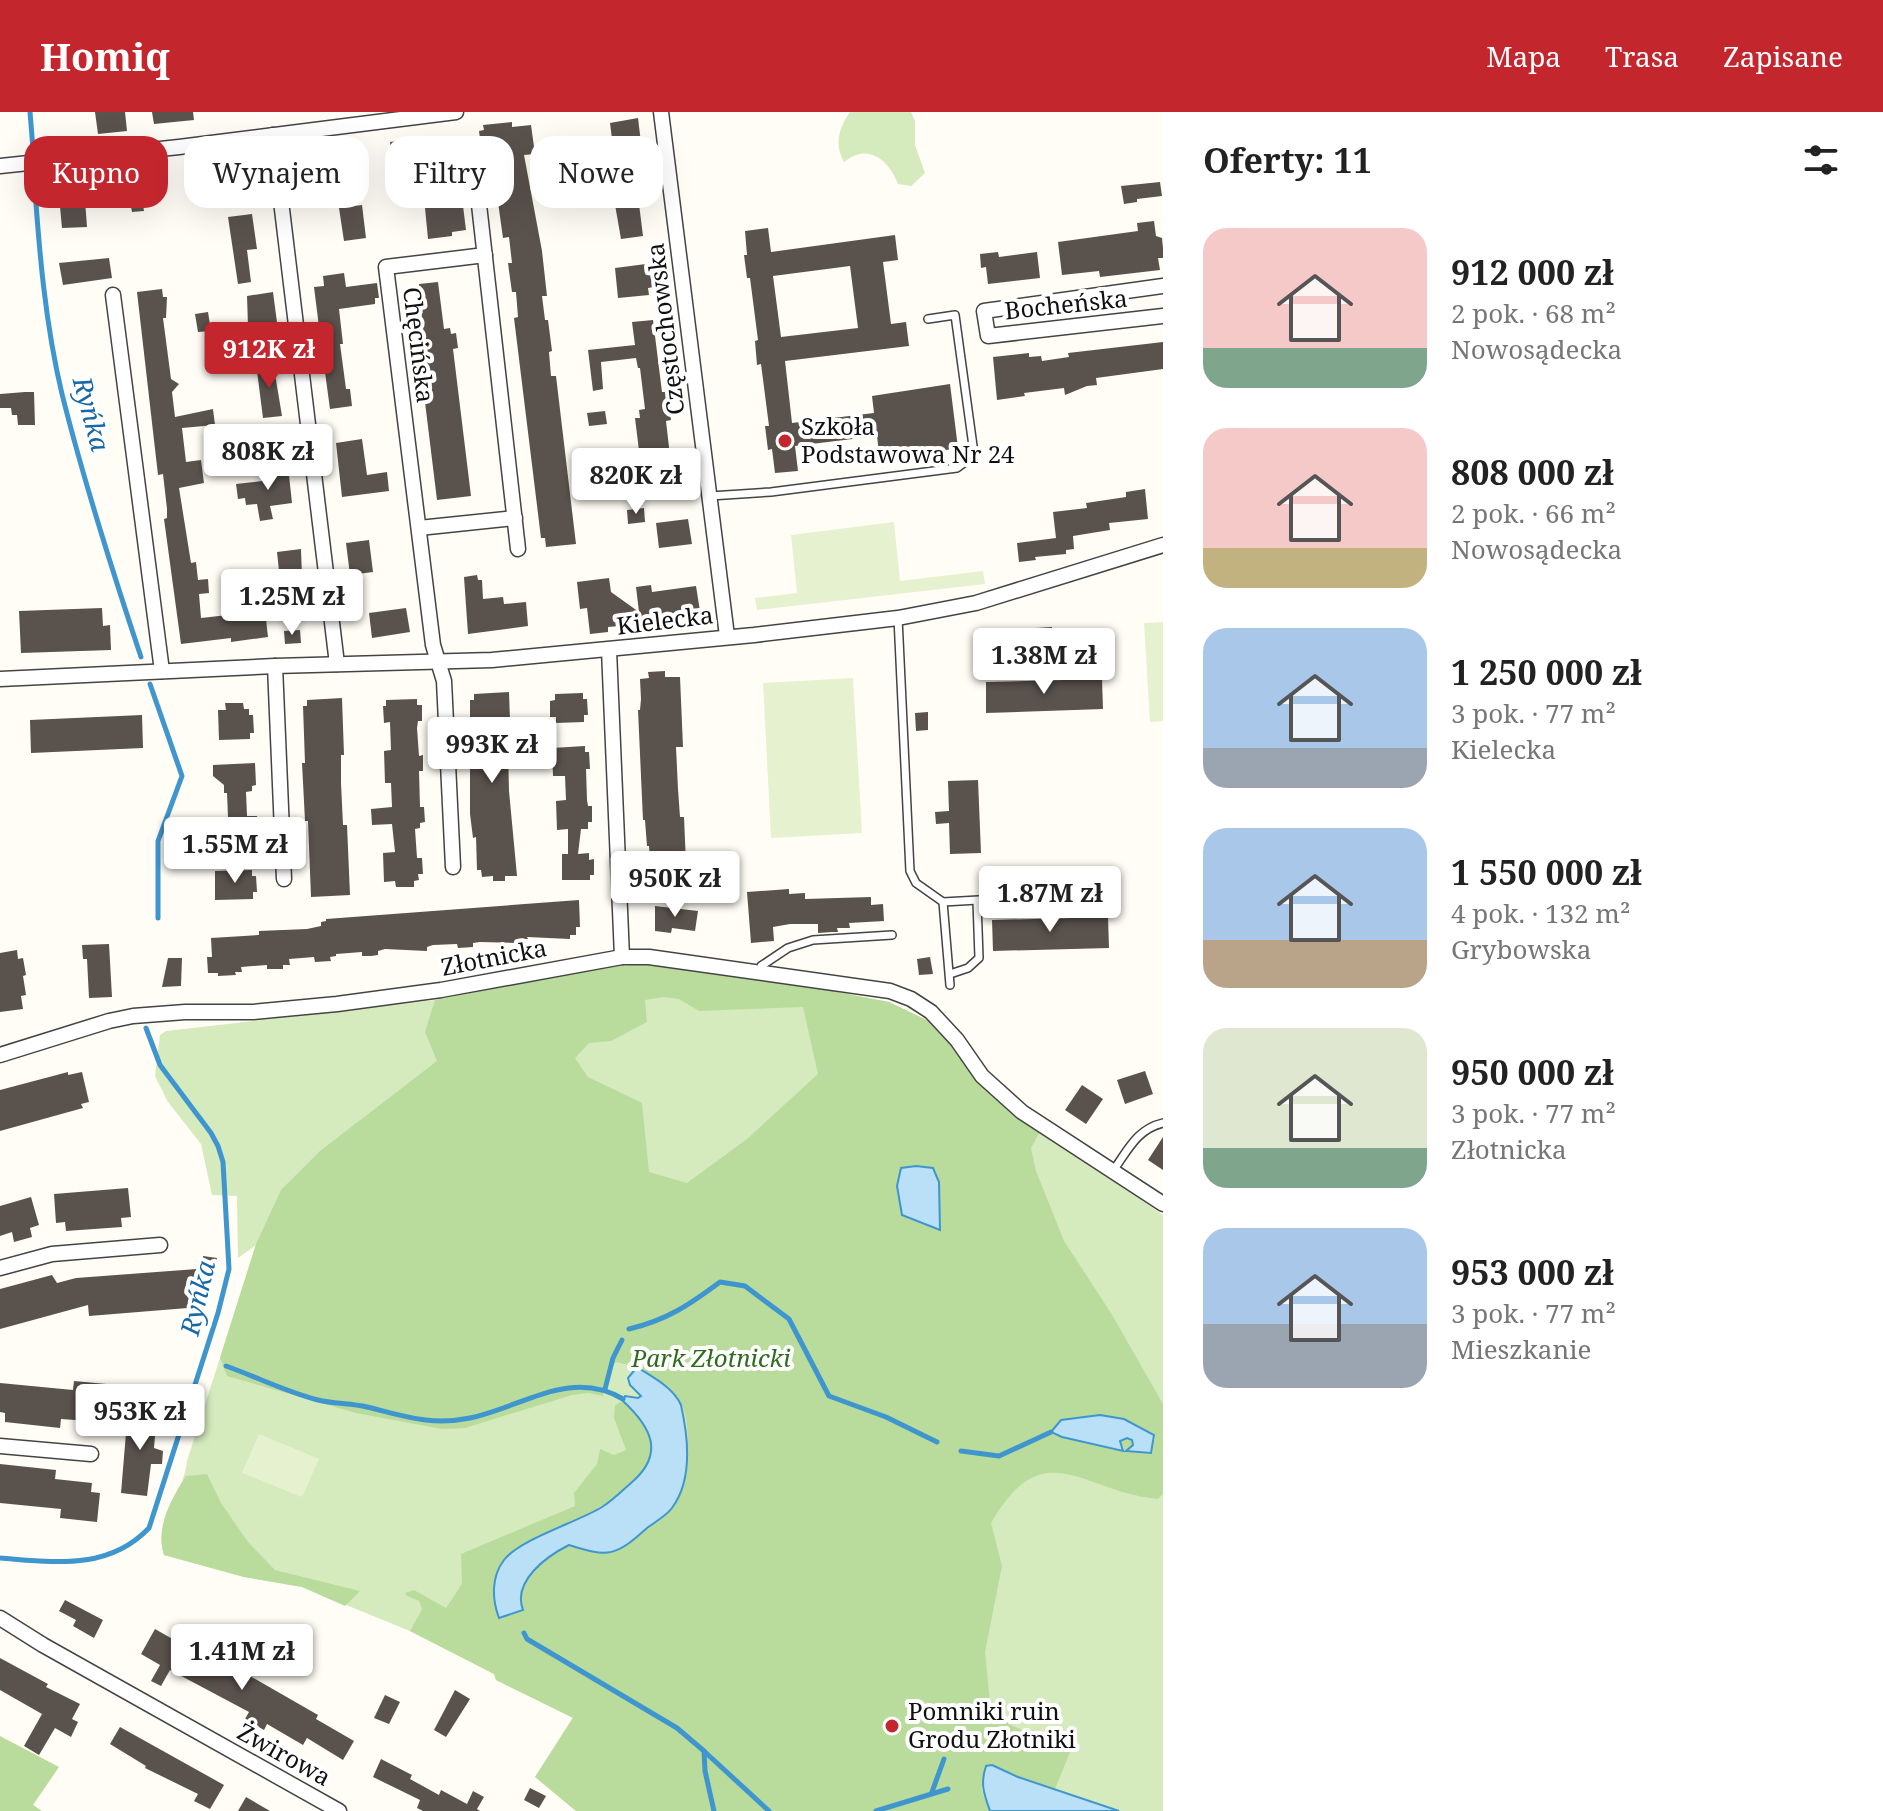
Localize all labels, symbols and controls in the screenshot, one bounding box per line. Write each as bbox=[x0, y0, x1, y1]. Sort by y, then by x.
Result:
text: Homiq bbox=[40, 30, 170, 82]
text: Mapa bbox=[1486, 37, 1561, 75]
text: Trasa bbox=[1605, 37, 1679, 75]
text: Zapisane bbox=[1723, 37, 1843, 75]
chip: Kupno bbox=[24, 136, 168, 208]
chip: Wynajem bbox=[184, 136, 369, 208]
chip: Filtry bbox=[385, 136, 514, 208]
chip: Nowe bbox=[530, 136, 663, 208]
text: Oferty: 11 bbox=[1203, 137, 1372, 183]
icon: filters bbox=[1799, 138, 1843, 182]
street label: Częstochowska bbox=[638, 241, 691, 417]
text: 912 000 zł bbox=[1451, 249, 1614, 295]
icon: home bbox=[1267, 260, 1363, 356]
street label: Bocheńska bbox=[1003, 281, 1129, 326]
street label: Chęcińska bbox=[396, 285, 443, 404]
text: 2 pok. · 68 m² bbox=[1451, 295, 1616, 331]
pin: 912K zł bbox=[195, 322, 343, 390]
text: 912K zł bbox=[223, 330, 315, 366]
text: Nowosądecka bbox=[1451, 331, 1622, 367]
water label: Ryńka bbox=[64, 371, 119, 455]
place label: Szkoła Podstawowa Nr 24 bbox=[801, 409, 1015, 470]
pin: 808K zł bbox=[194, 424, 342, 492]
text: 808K zł bbox=[222, 432, 314, 468]
marker: Szkoła Podstawowa Nr 24 bbox=[776, 432, 794, 450]
pin: 820K zł bbox=[562, 448, 710, 516]
text: 808 000 zł bbox=[1451, 449, 1614, 495]
text: 820K zł bbox=[590, 456, 682, 492]
icon: home bbox=[1267, 460, 1363, 556]
text: 2 pok. · 66 m² bbox=[1451, 495, 1616, 531]
text: Nowosądecka bbox=[1451, 531, 1622, 567]
pin: 1.25M zł bbox=[209, 569, 375, 637]
text: 1.25M zł bbox=[239, 577, 345, 613]
street label: Kielecka bbox=[615, 597, 715, 642]
pin: 1.38M zł bbox=[961, 628, 1127, 696]
text: 1.38M zł bbox=[991, 636, 1097, 672]
text: 1 250 000 zł bbox=[1451, 649, 1642, 695]
icon: home bbox=[1267, 660, 1363, 756]
text: 3 pok. · 77 m² bbox=[1451, 695, 1616, 731]
pin: 993K zł bbox=[418, 717, 566, 785]
text: 993K zł bbox=[446, 725, 538, 761]
text: Kielecka bbox=[1451, 731, 1556, 767]
pin: 1.55M zł bbox=[152, 817, 318, 885]
text: 1.55M zł bbox=[182, 825, 288, 861]
text: 1 550 000 zł bbox=[1451, 849, 1642, 895]
pin: 950K zł bbox=[601, 851, 749, 919]
text: 950K zł bbox=[629, 859, 721, 895]
icon: home bbox=[1267, 860, 1363, 956]
pin: 1.87M zł bbox=[967, 866, 1133, 934]
text: 1.87M zł bbox=[997, 874, 1103, 910]
text: 4 pok. · 132 m² bbox=[1451, 895, 1630, 931]
street label: Złotnicka bbox=[438, 930, 549, 983]
text: Grybowska bbox=[1451, 931, 1591, 967]
text: 950 000 zł bbox=[1451, 1049, 1614, 1095]
icon: home bbox=[1267, 1060, 1363, 1156]
text: 3 pok. · 77 m² bbox=[1451, 1095, 1616, 1131]
text: Złotnicka bbox=[1451, 1131, 1567, 1167]
text: 953 000 zł bbox=[1451, 1249, 1614, 1295]
water label: Ryńka bbox=[171, 1257, 223, 1340]
icon: home bbox=[1267, 1260, 1363, 1356]
text: 3 pok. · 77 m² bbox=[1451, 1295, 1616, 1331]
text: Mieszkanie bbox=[1451, 1331, 1591, 1367]
park label: Park Złotnicki bbox=[630, 1341, 791, 1374]
pin: 953K zł bbox=[66, 1384, 214, 1452]
text: 953K zł bbox=[94, 1392, 186, 1428]
pin: 1.41M zł bbox=[159, 1624, 325, 1692]
text: 1.41M zł bbox=[189, 1632, 295, 1668]
place label: Pomniki ruin Grodu Złotniki bbox=[908, 1694, 1076, 1755]
street label: Żwirowa bbox=[232, 1715, 337, 1793]
marker: Pomniki ruin Grodu Złotniki bbox=[883, 1717, 901, 1735]

